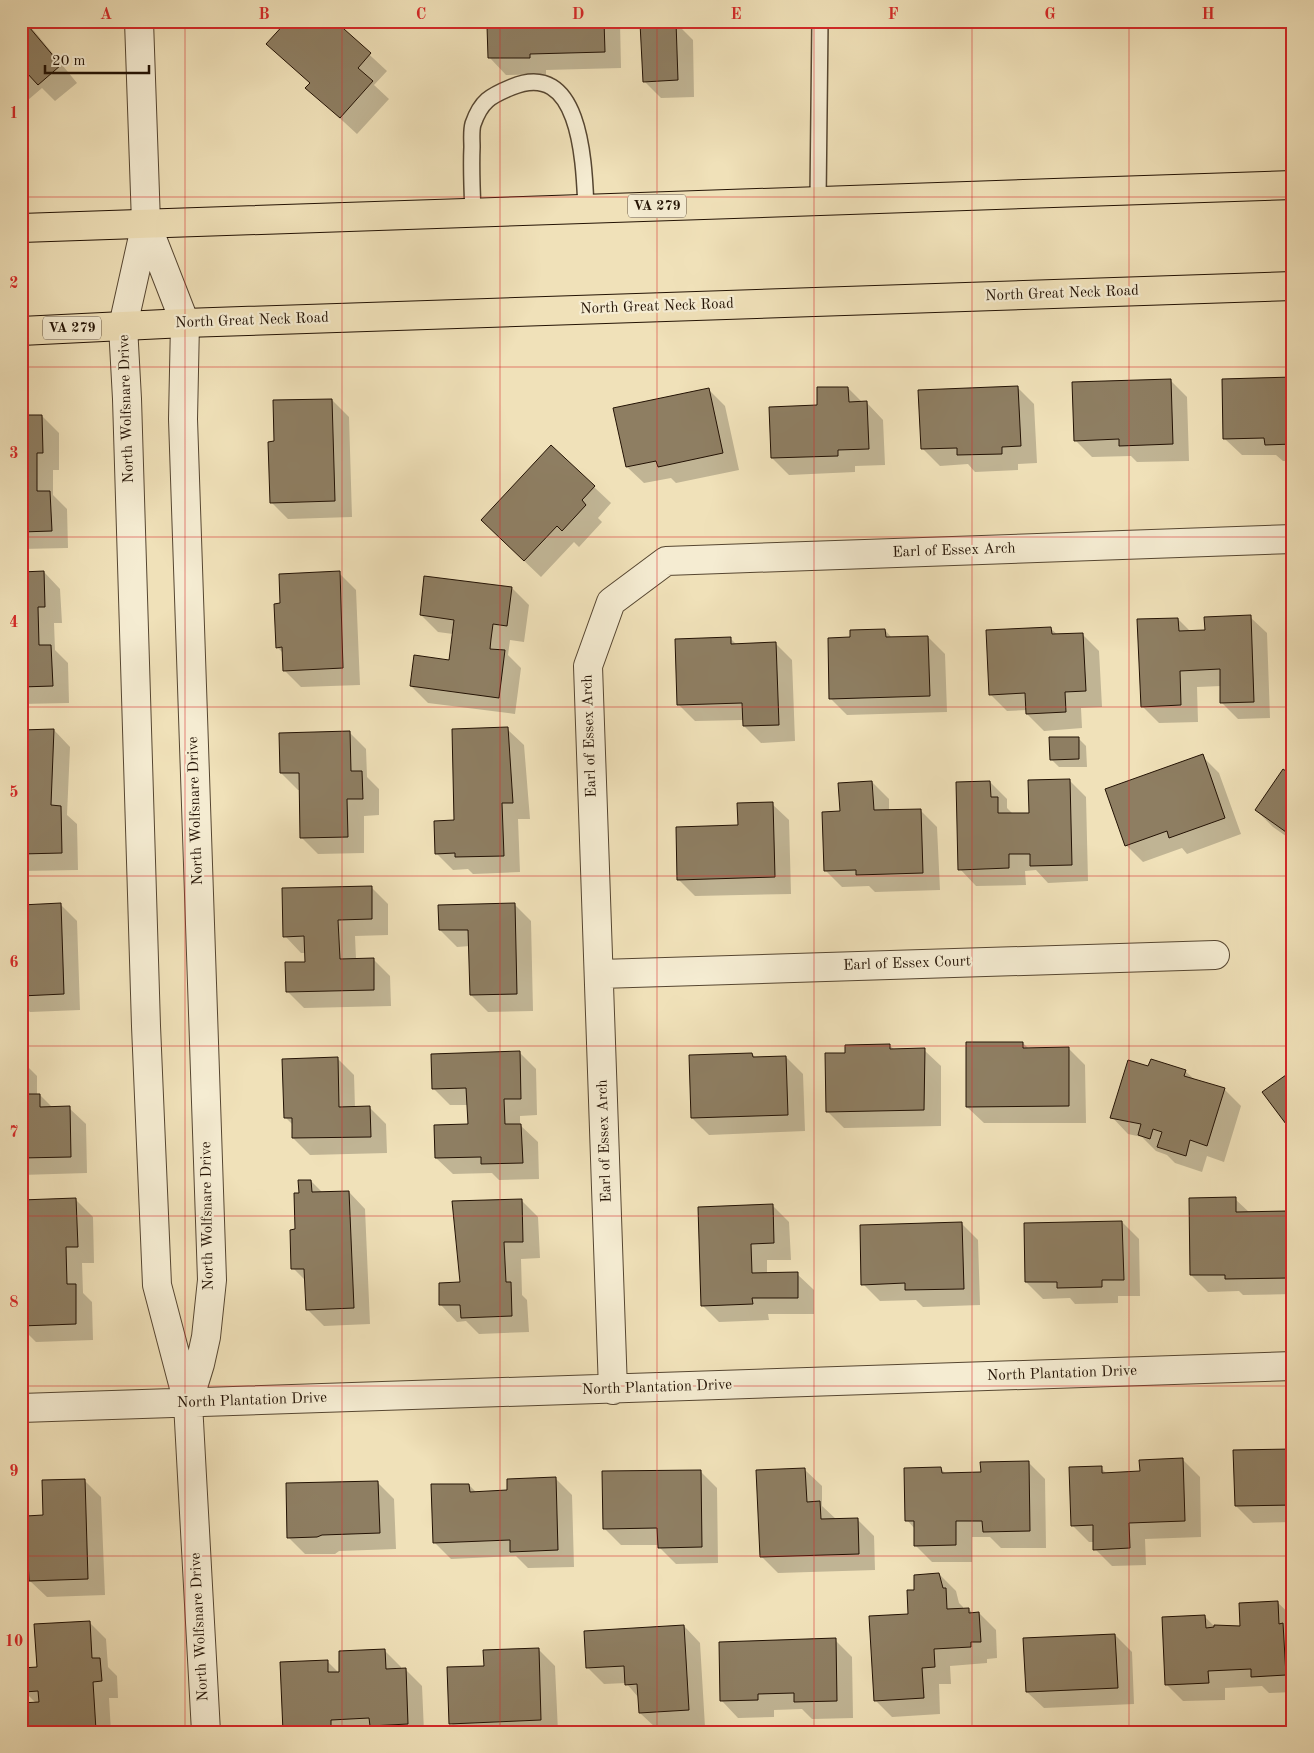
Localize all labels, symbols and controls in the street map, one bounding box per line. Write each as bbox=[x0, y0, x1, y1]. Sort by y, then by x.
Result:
text: A bbox=[100, 7, 112, 23]
text: B bbox=[258, 7, 270, 23]
text: C bbox=[416, 7, 426, 23]
text: D bbox=[572, 7, 584, 23]
text: E bbox=[730, 7, 742, 23]
text: F bbox=[888, 7, 899, 23]
text: G bbox=[1044, 7, 1056, 23]
text: H bbox=[1201, 7, 1215, 23]
scale bar bbox=[45, 42, 149, 74]
text: 20 m bbox=[52, 54, 86, 69]
text: 1 bbox=[9, 106, 19, 122]
road number: VA 279 bbox=[628, 195, 686, 218]
text: 2 bbox=[9, 276, 19, 292]
street label: North Great Neck Road bbox=[985, 284, 1139, 304]
street label: North Great Neck Road bbox=[580, 297, 734, 317]
street label: North Great Neck Road bbox=[175, 311, 329, 331]
road number: VA 279 bbox=[43, 316, 101, 339]
street label: North Wolfsnare Drive bbox=[117, 334, 137, 484]
text: 3 bbox=[9, 446, 19, 462]
street label: Earl of Essex Arch bbox=[892, 541, 1016, 561]
text: 4 bbox=[9, 615, 19, 631]
street label: Earl of Essex Arch bbox=[580, 674, 600, 798]
street label: North Wolfsnare Drive bbox=[186, 736, 206, 886]
text: 5 bbox=[9, 785, 19, 801]
street label: Earl of Essex Court bbox=[843, 954, 971, 974]
text: 6 bbox=[9, 955, 19, 971]
street label: Earl of Essex Arch bbox=[595, 1079, 615, 1203]
text: 7 bbox=[9, 1125, 19, 1141]
street label: North Wolfsnare Drive bbox=[199, 1141, 217, 1291]
text: 8 bbox=[9, 1295, 19, 1311]
street label: North Plantation Drive bbox=[987, 1364, 1137, 1384]
street label: North Plantation Drive bbox=[582, 1378, 732, 1398]
street label: North Plantation Drive bbox=[177, 1391, 327, 1411]
text: 9 bbox=[9, 1464, 19, 1480]
street label: North Wolfsnare Drive bbox=[189, 1552, 211, 1702]
text: 10 bbox=[5, 1634, 23, 1650]

